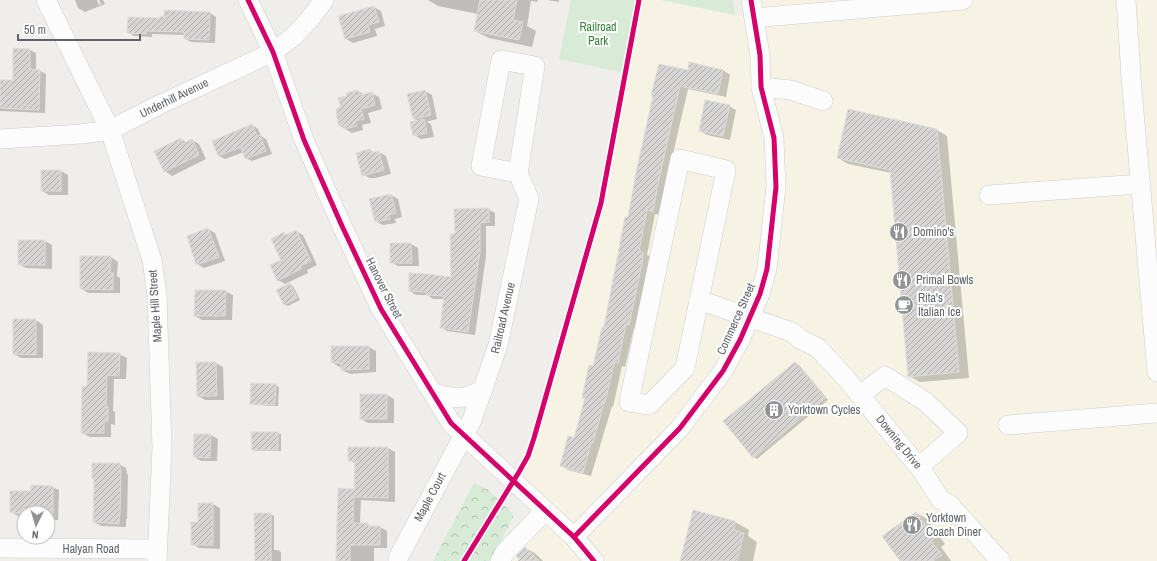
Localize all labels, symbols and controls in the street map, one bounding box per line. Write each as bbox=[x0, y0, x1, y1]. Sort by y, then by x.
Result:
scale bar bbox=[18, 16, 140, 42]
park label: Railroad Park bbox=[579, 19, 617, 49]
text: 50 m bbox=[24, 22, 46, 38]
street label: Underhill Avenue bbox=[137, 74, 211, 122]
restaurant icon: Domino's bbox=[888, 221, 910, 243]
place label: Domino's bbox=[913, 224, 954, 240]
street label: Hanover Street bbox=[362, 255, 406, 321]
street label: Maple Hill Street bbox=[144, 269, 166, 343]
restaurant icon: Primal Bowls bbox=[891, 269, 913, 291]
place label: Primal Bowls bbox=[916, 272, 973, 288]
street label: Commerce Street bbox=[713, 280, 759, 357]
street label: Railroad Avenue bbox=[487, 281, 519, 355]
place label: Rita's Italian Ice bbox=[918, 290, 961, 320]
cafe icon: Rita's Italian Ice bbox=[893, 294, 915, 316]
building icon: Yorktown Cycles bbox=[763, 399, 785, 421]
place label: Yorktown Cycles bbox=[788, 402, 861, 418]
street label: Downing Drive bbox=[872, 412, 926, 472]
street label: Maple Court bbox=[410, 469, 450, 524]
north arrow bbox=[16, 505, 56, 545]
place label: Yorktown Coach Diner bbox=[926, 510, 982, 540]
restaurant icon: Yorktown Coach Diner bbox=[901, 514, 923, 536]
text: N bbox=[31, 528, 39, 542]
street label: Halyan Road bbox=[63, 541, 119, 557]

